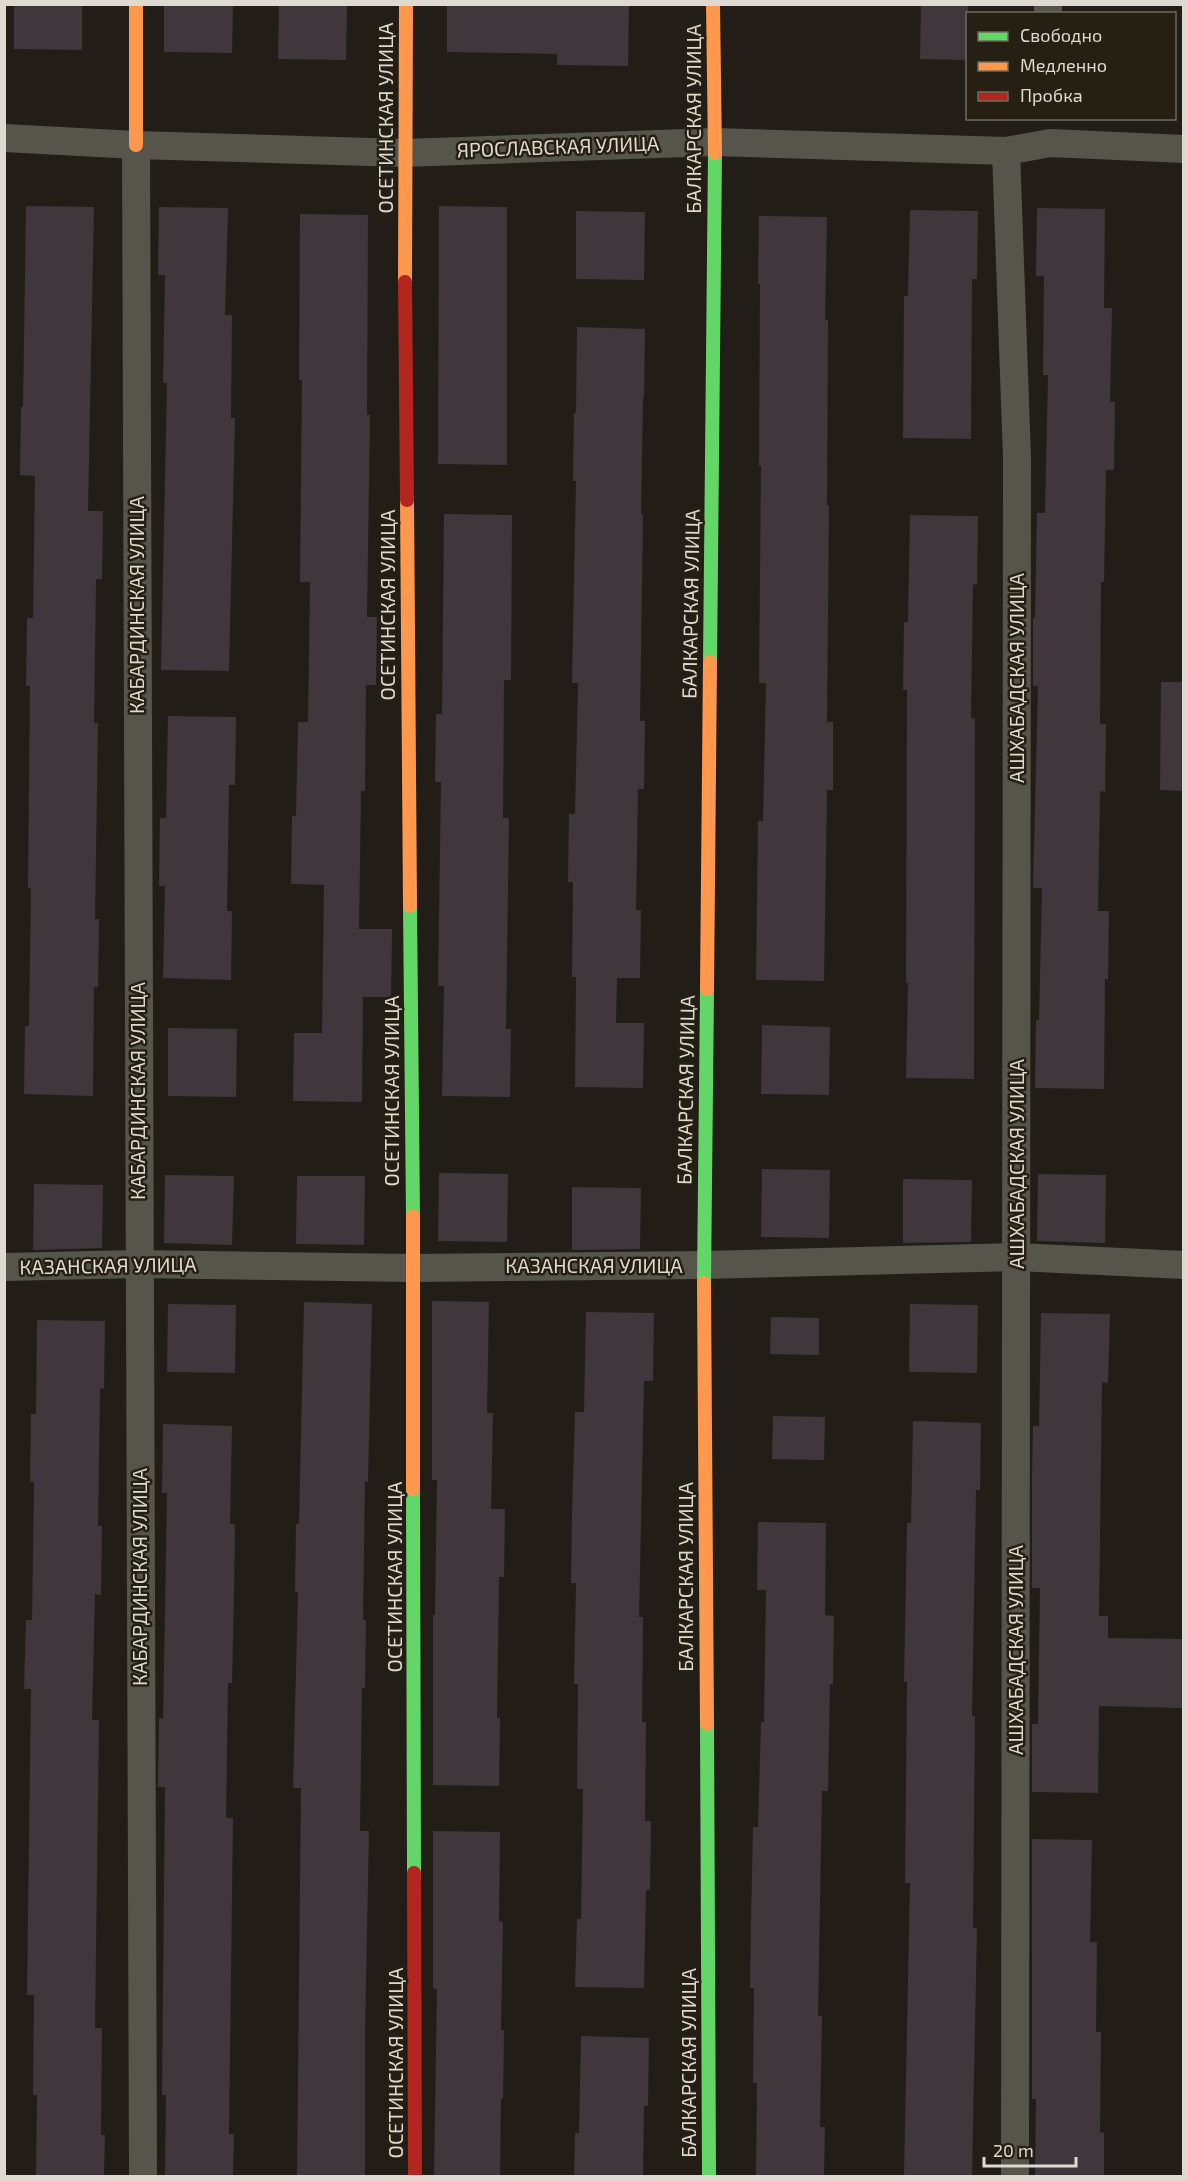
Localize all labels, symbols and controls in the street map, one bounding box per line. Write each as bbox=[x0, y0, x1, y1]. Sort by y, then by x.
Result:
legend bbox=[966, 12, 1176, 120]
street label: ОСЕТИНСКАЯ УЛИЦА bbox=[373, 22, 397, 213]
street label: БАЛКАРСКАЯ УЛИЦА bbox=[681, 24, 705, 214]
text: Свободно bbox=[1020, 24, 1102, 46]
text: Медленно bbox=[1020, 54, 1107, 76]
text: Пробка bbox=[1020, 84, 1083, 106]
street label: ЯРОСЛАВСКАЯ УЛИЦА bbox=[456, 130, 660, 162]
street label: КАБАРДИНСКАЯ УЛИЦА bbox=[124, 496, 148, 714]
street label: БАЛКАРСКАЯ УЛИЦА bbox=[676, 508, 704, 699]
street label: ОСЕТИНСКАЯ УЛИЦА bbox=[375, 509, 399, 700]
street label: АШХАБАДСКАЯ УЛИЦА bbox=[1004, 572, 1028, 783]
street label: КАБАРДИНСКАЯ УЛИЦА bbox=[125, 982, 149, 1200]
street label: БАЛКАРСКАЯ УЛИЦА bbox=[671, 994, 699, 1185]
street label: ОСЕТИНСКАЯ УЛИЦА bbox=[379, 995, 403, 1186]
street label: АШХАБАДСКАЯ УЛИЦА bbox=[1004, 1058, 1028, 1269]
street label: КАЗАНСКАЯ УЛИЦА bbox=[19, 1251, 197, 1279]
street label: КАЗАНСКАЯ УЛИЦА bbox=[505, 1253, 683, 1277]
street label: КАБАРДИНСКАЯ УЛИЦА bbox=[127, 1468, 151, 1686]
street label: ОСЕТИНСКАЯ УЛИЦА bbox=[382, 1481, 406, 1672]
street label: БАЛКАРСКАЯ УЛИЦА bbox=[673, 1482, 697, 1672]
street label: АШХАБАДСКАЯ УЛИЦА bbox=[1003, 1544, 1027, 1755]
street label: ОСЕТИНСКАЯ УЛИЦА bbox=[383, 1967, 407, 2158]
street label: БАЛКАРСКАЯ УЛИЦА bbox=[676, 1968, 700, 2158]
scale bar bbox=[984, 2130, 1076, 2168]
text: 20 m bbox=[993, 2139, 1034, 2161]

